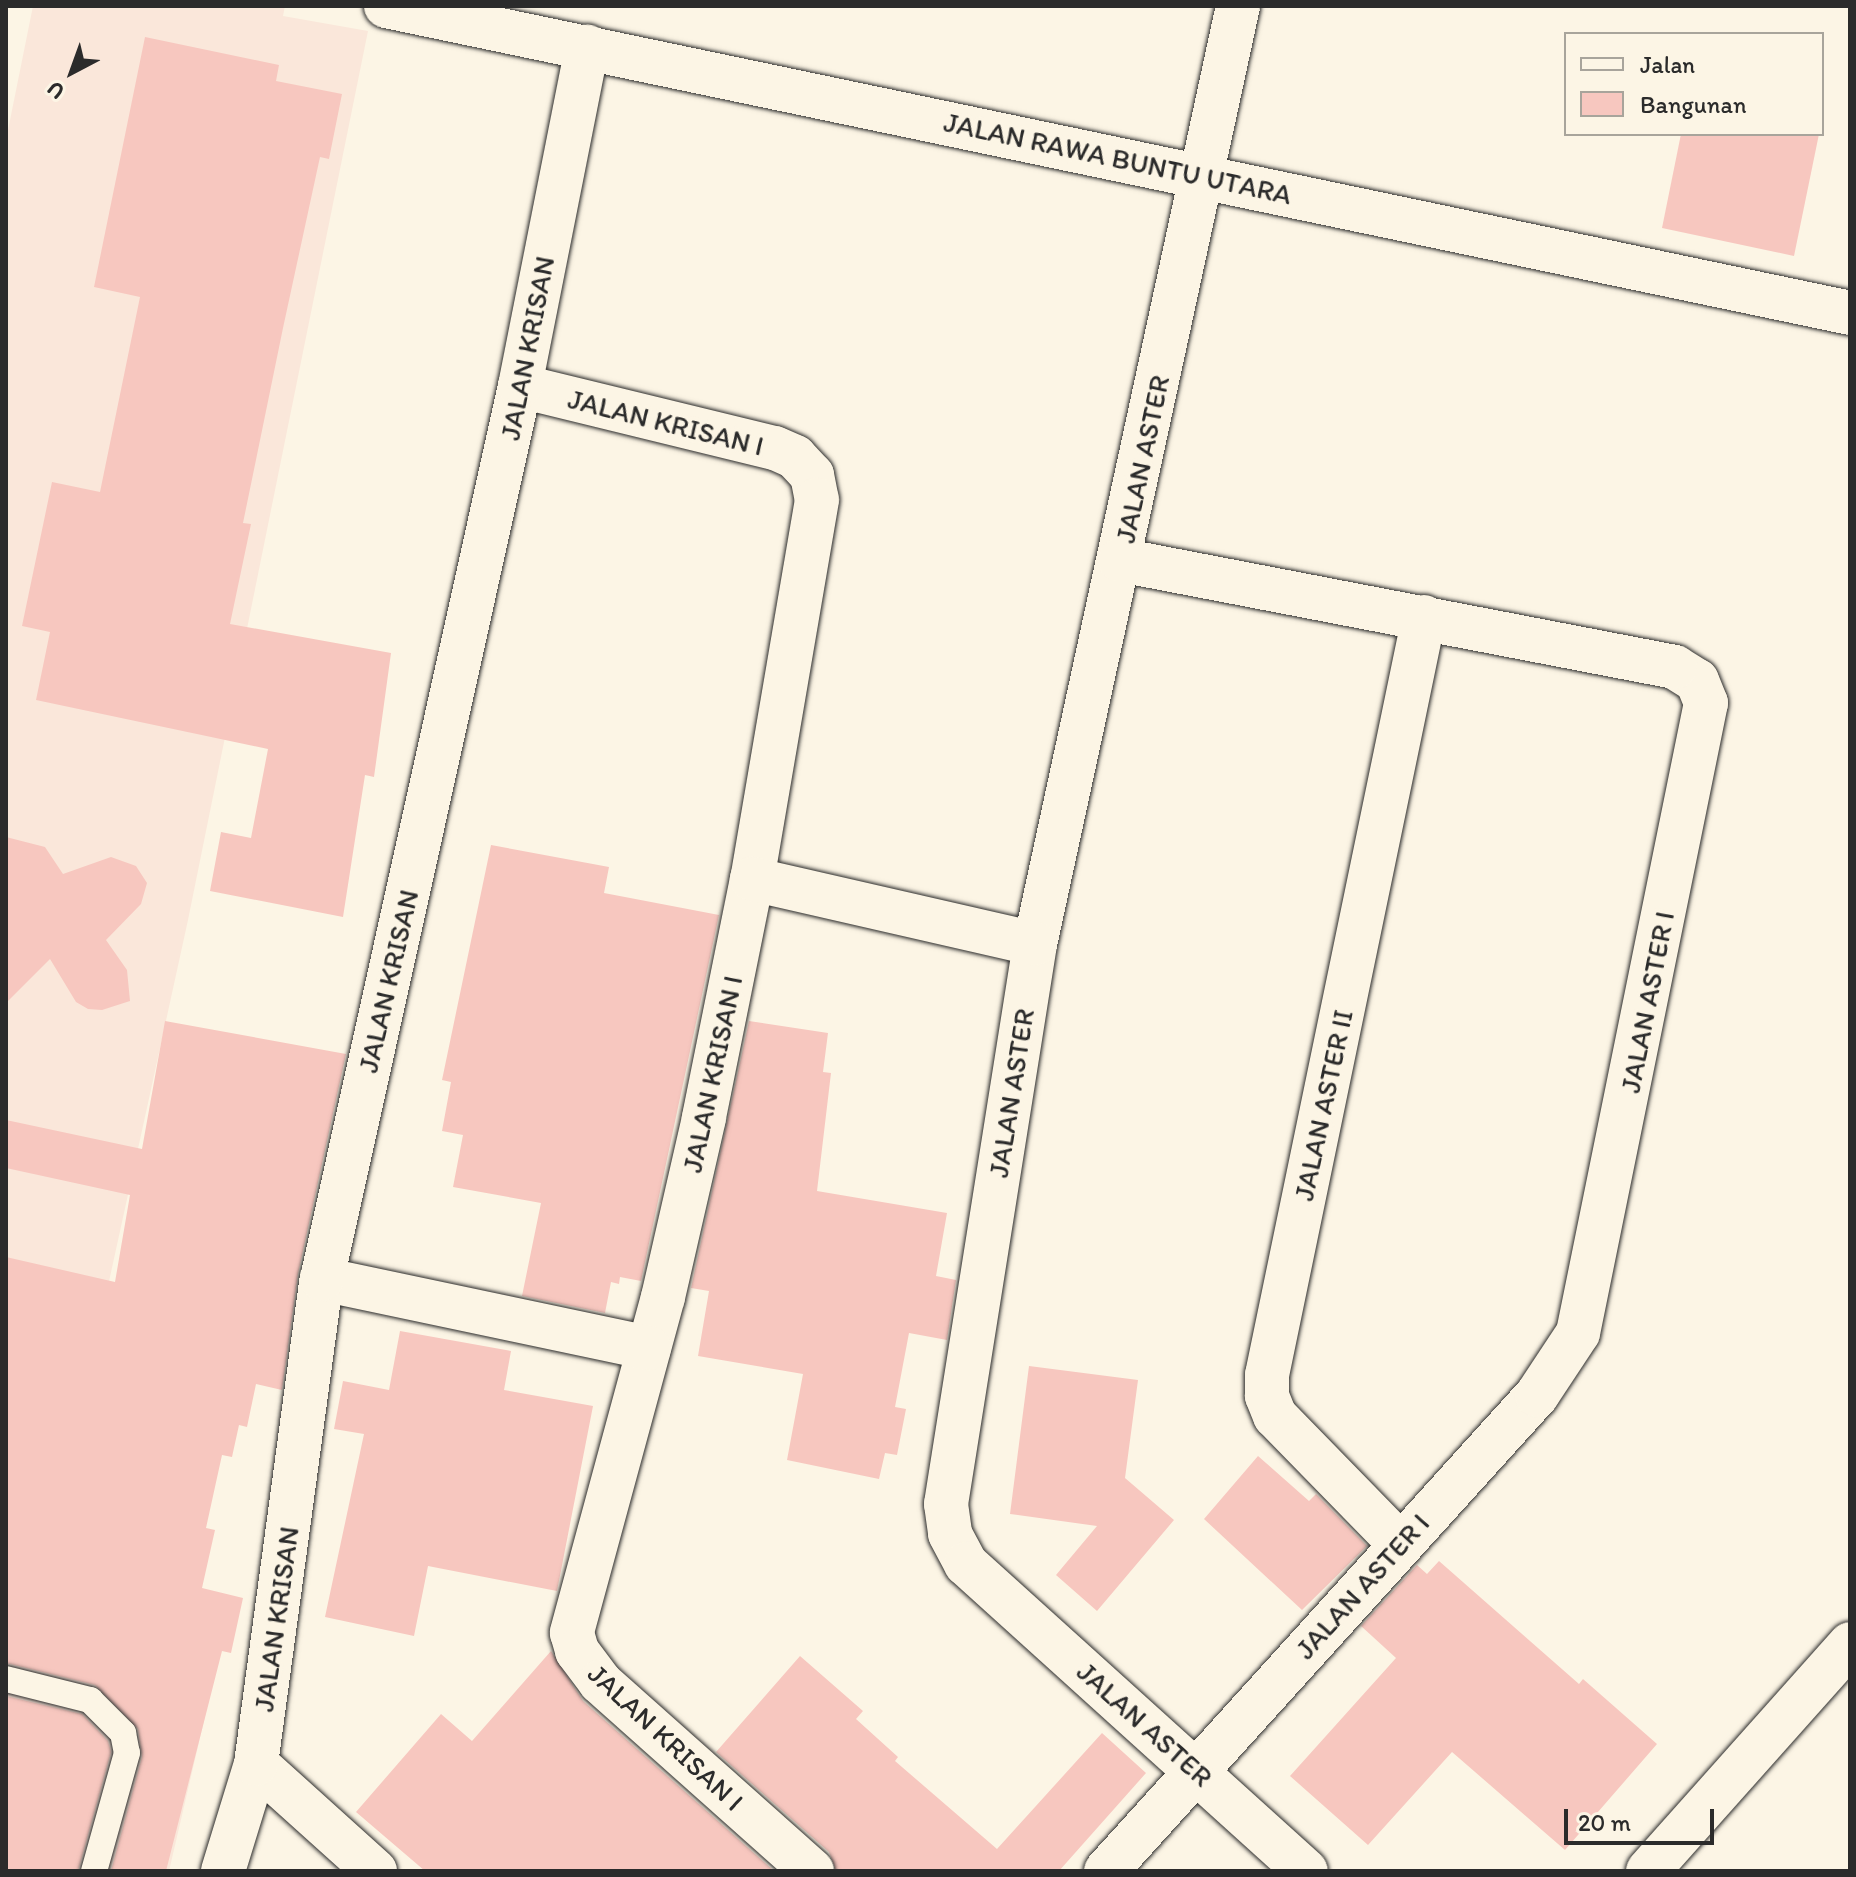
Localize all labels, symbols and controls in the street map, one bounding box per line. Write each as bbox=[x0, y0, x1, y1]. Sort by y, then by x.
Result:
north arrow bbox=[32, 32, 112, 112]
legend bbox=[1564, 32, 1824, 136]
text: Jalan bbox=[1640, 50, 1695, 79]
text: U bbox=[42, 76, 70, 105]
text: Bangunan bbox=[1640, 90, 1747, 119]
street label: JALAN RAWA BUNTU UTARA bbox=[941, 105, 1295, 211]
street label: JALAN KRISAN bbox=[493, 253, 561, 443]
street label: JALAN ASTER bbox=[1108, 372, 1176, 546]
street label: JALAN KRISAN I bbox=[563, 381, 769, 463]
street label: JALAN KRISAN bbox=[351, 886, 425, 1076]
street label: JALAN ASTER I bbox=[1613, 907, 1681, 1097]
street label: JALAN KRISAN I bbox=[674, 971, 750, 1177]
street label: JALAN ASTER bbox=[981, 1006, 1041, 1180]
street label: JALAN ASTER II bbox=[1286, 1006, 1360, 1204]
street label: JALAN ASTER I bbox=[1287, 1505, 1437, 1667]
street label: JALAN KRISAN bbox=[246, 1524, 306, 1714]
street label: JALAN ASTER bbox=[1070, 1654, 1220, 1794]
street label: JALAN KRISAN I bbox=[580, 1655, 752, 1819]
scale bar bbox=[1568, 1793, 1718, 1843]
text: 20 m bbox=[1578, 1808, 1631, 1837]

